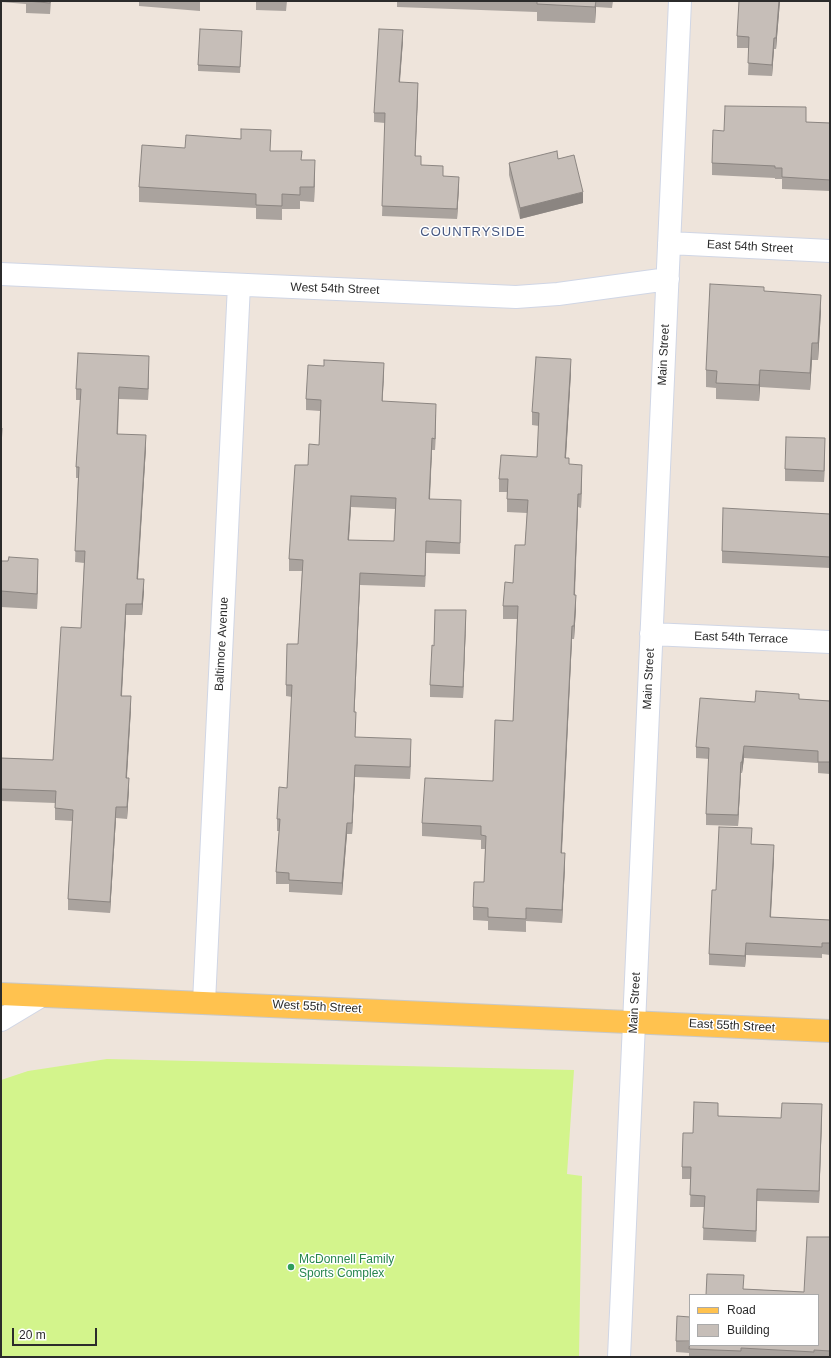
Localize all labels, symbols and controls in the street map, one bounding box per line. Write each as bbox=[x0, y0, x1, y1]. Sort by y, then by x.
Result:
district label: COUNTRYSIDE bbox=[420, 224, 526, 240]
street label: East 54th Street bbox=[707, 238, 793, 256]
street label: West 54th Street bbox=[290, 280, 380, 298]
street label: Main Street bbox=[655, 324, 673, 386]
street label: Baltimore Avenue bbox=[212, 596, 232, 692]
street label: East 54th Terrace bbox=[694, 629, 788, 647]
street label: Main Street bbox=[640, 648, 658, 710]
street label: Main Street bbox=[626, 972, 644, 1034]
street label: West 55th Street bbox=[272, 997, 362, 1017]
street label: East 55th Street bbox=[689, 1017, 775, 1035]
place label: McDonnell Family Sports Complex bbox=[299, 1253, 394, 1281]
marker: McDonnell Family Sports Complex bbox=[286, 1262, 296, 1272]
legend bbox=[689, 1294, 819, 1346]
text: Road bbox=[727, 1303, 756, 1317]
scale bar bbox=[14, 1320, 99, 1346]
text: Building bbox=[727, 1323, 770, 1337]
text: 20 m bbox=[19, 1328, 46, 1342]

